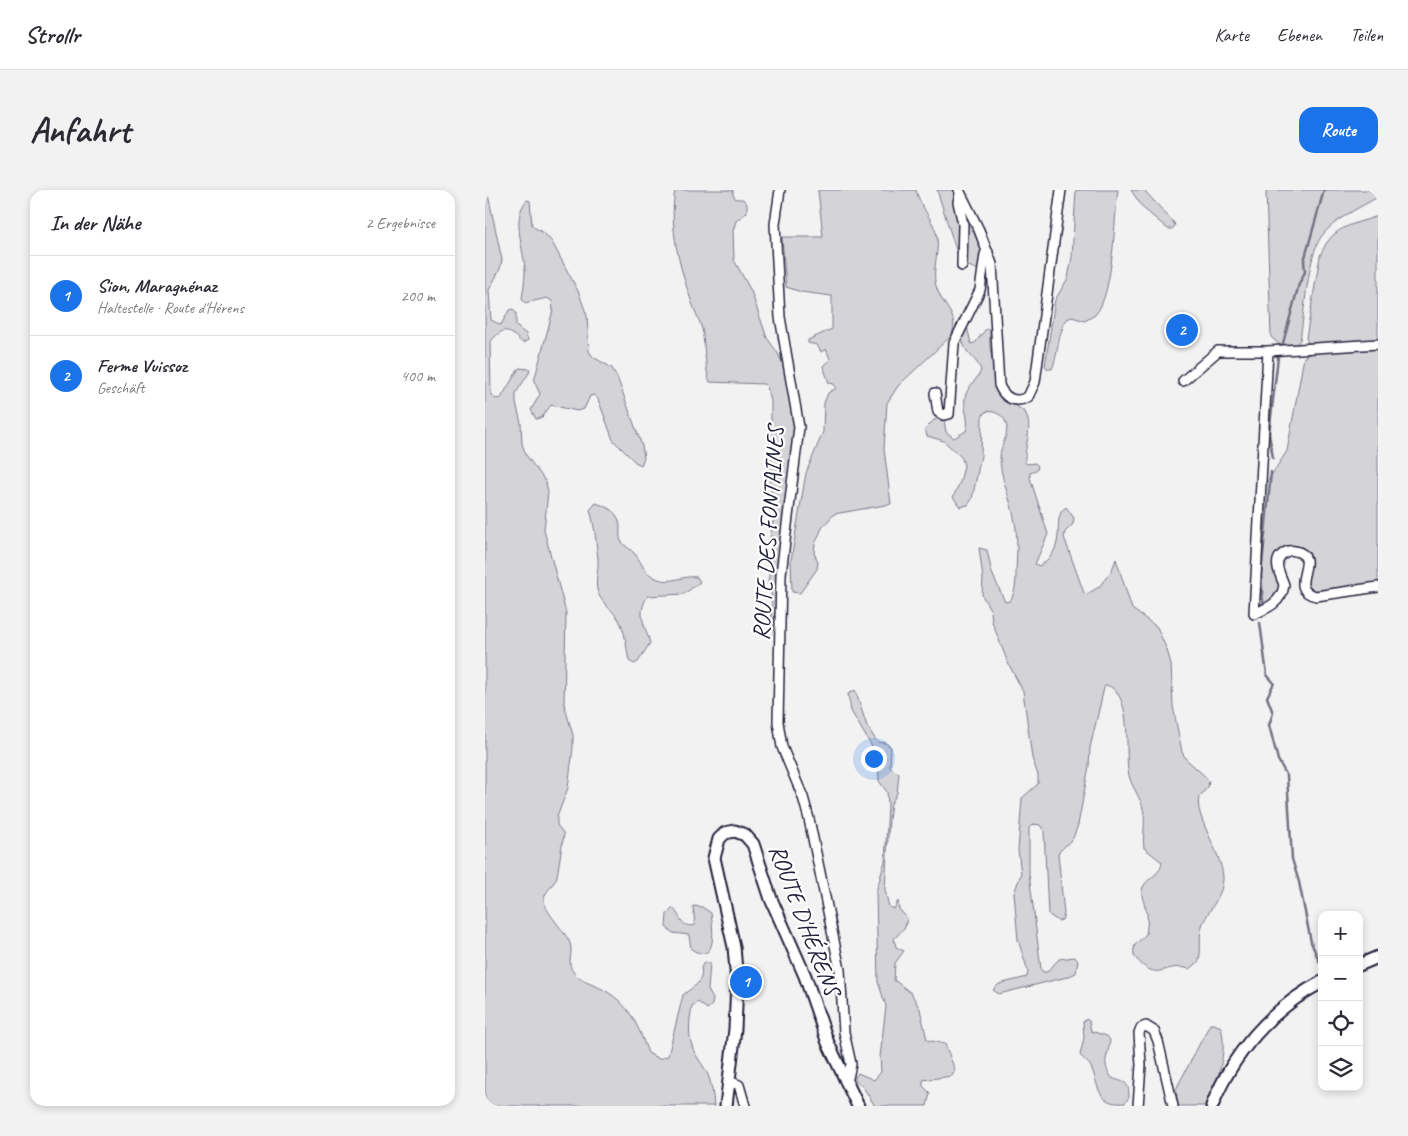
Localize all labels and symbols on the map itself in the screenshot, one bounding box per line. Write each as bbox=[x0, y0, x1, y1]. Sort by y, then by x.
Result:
pin: 2 bbox=[1166, 311, 1198, 349]
street label: ROUTE DES FONTAINES bbox=[746, 422, 791, 641]
your location bbox=[861, 746, 887, 772]
street label: ROUTE D'HÉRENS bbox=[762, 840, 849, 1003]
pin: 1 bbox=[730, 963, 762, 1001]

